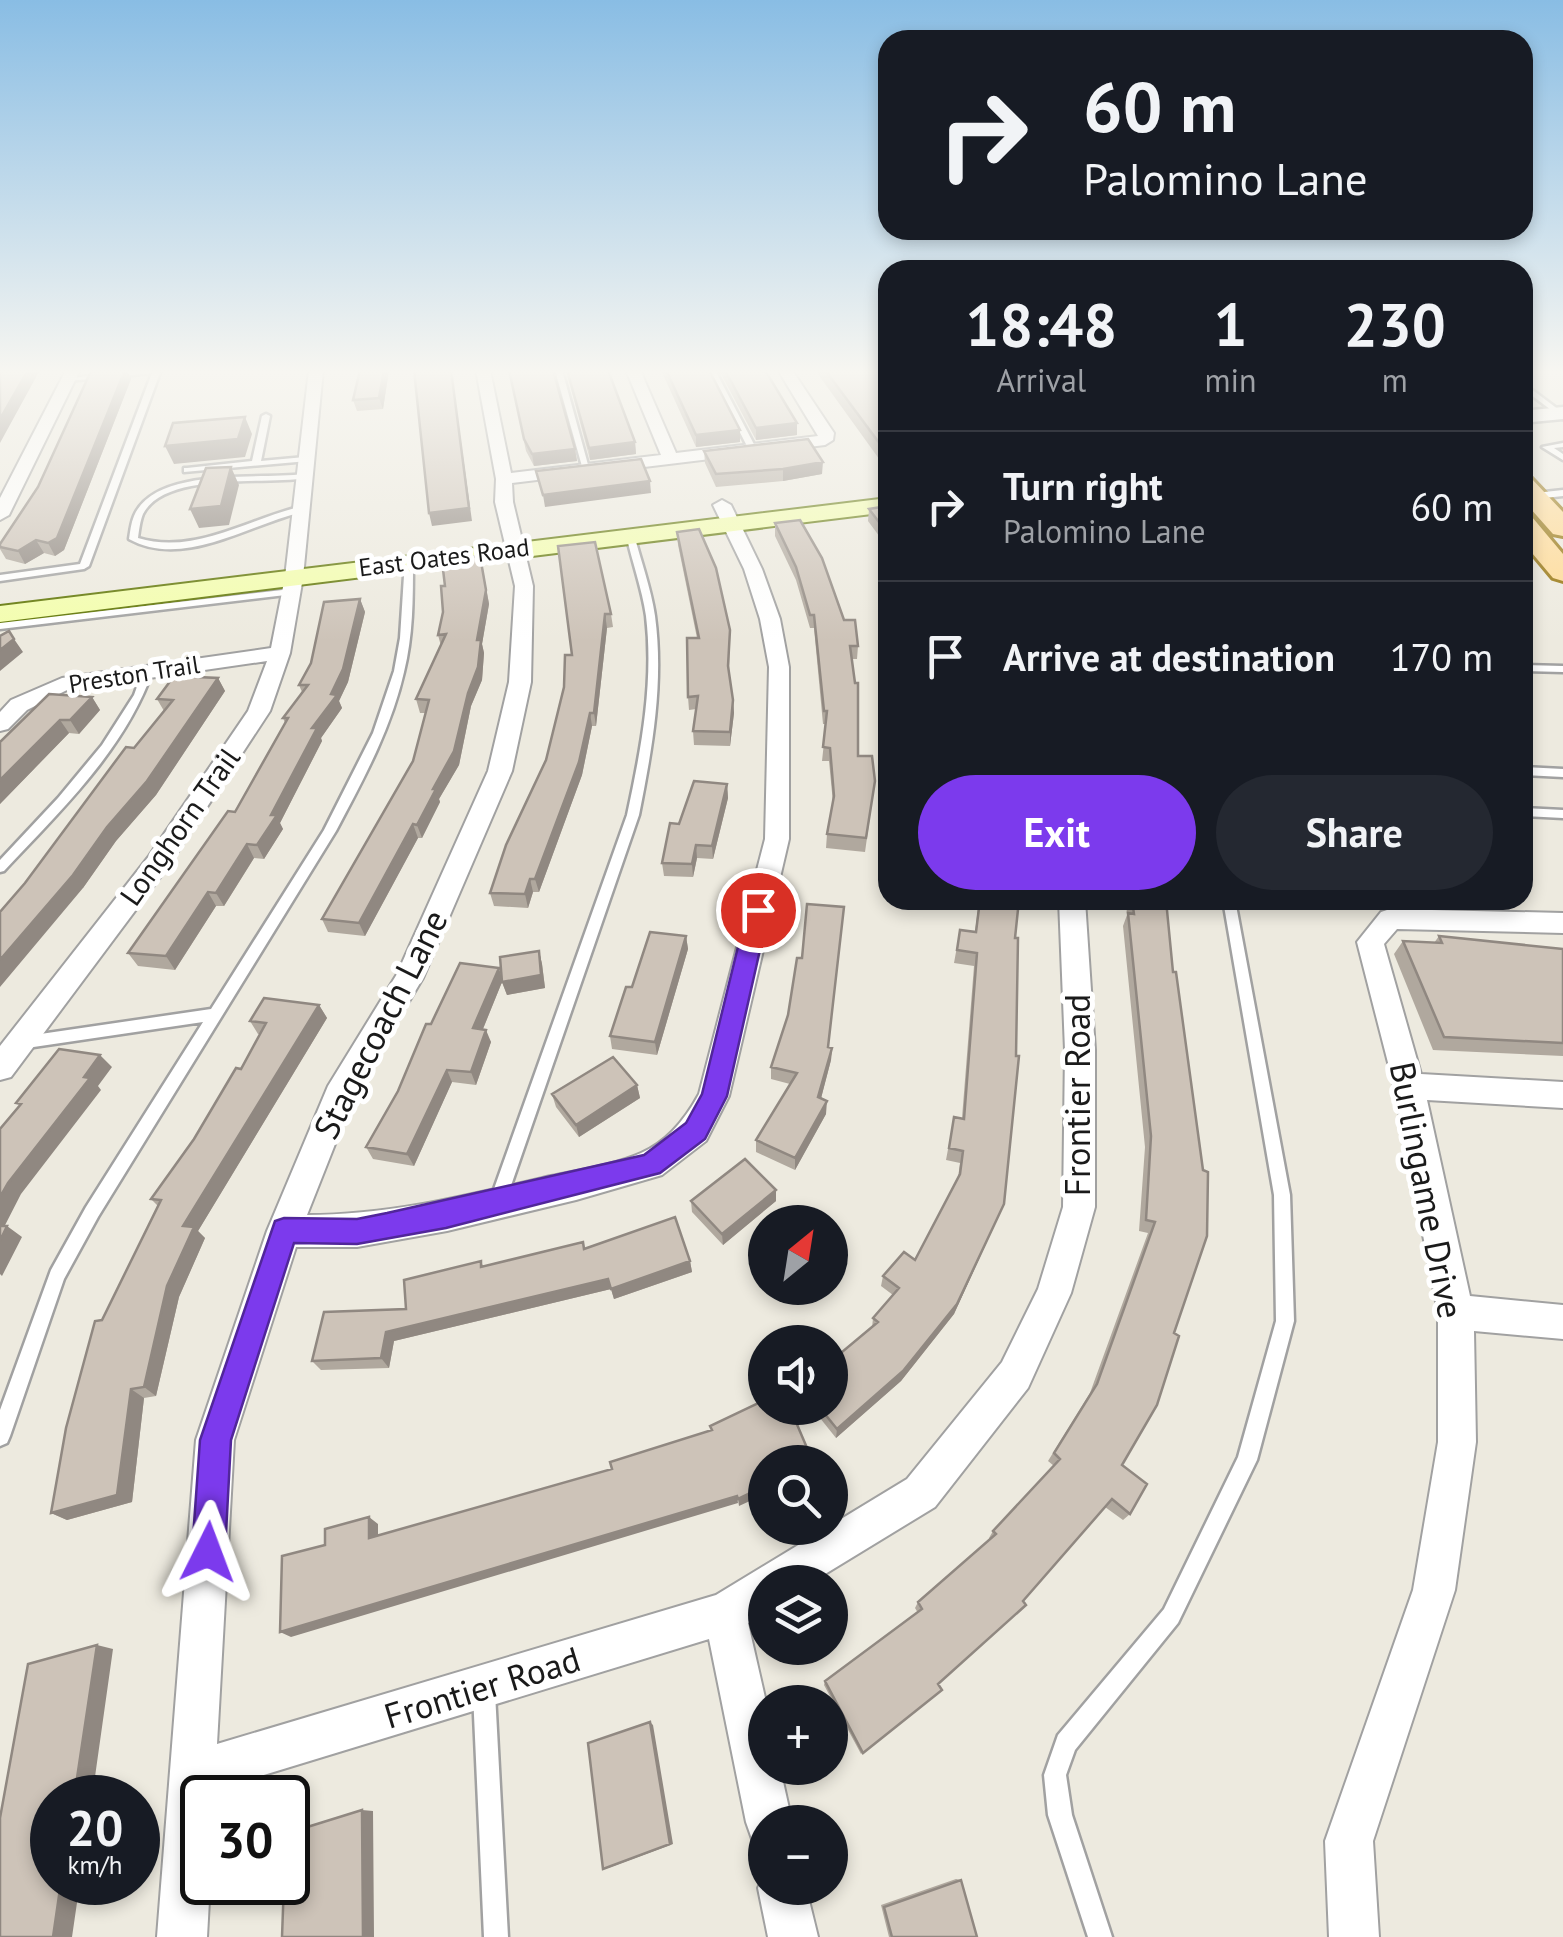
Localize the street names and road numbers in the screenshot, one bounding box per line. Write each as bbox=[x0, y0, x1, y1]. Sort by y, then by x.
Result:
street label: East Oates Road bbox=[357, 531, 531, 583]
street label: Preston Trail bbox=[66, 648, 202, 700]
street label: Longhorn Trail bbox=[110, 739, 248, 913]
street label: Stagecoach Lane bbox=[303, 902, 457, 1146]
street label: Frontier Road bbox=[1054, 994, 1100, 1196]
street label: Burlingame Drive bbox=[1380, 1058, 1474, 1322]
street label: Frontier Road bbox=[379, 1635, 585, 1739]

